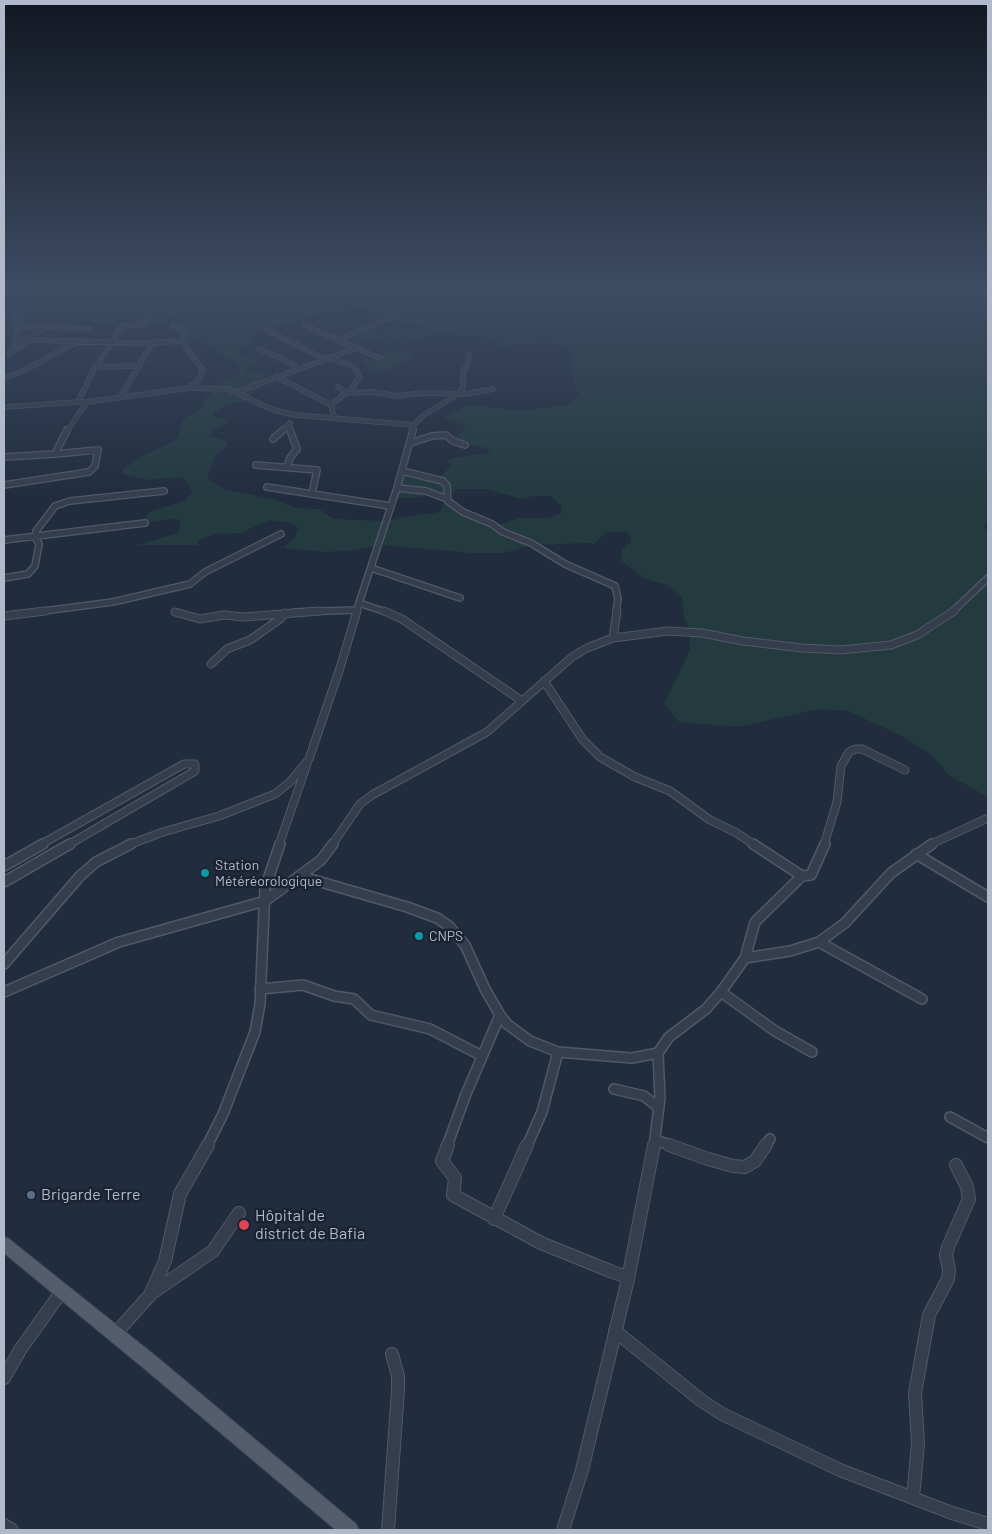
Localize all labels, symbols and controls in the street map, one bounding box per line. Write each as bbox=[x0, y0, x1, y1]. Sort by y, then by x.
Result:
place label: Station Météréorologique bbox=[215, 857, 322, 890]
marker: Station Météréorologique bbox=[199, 867, 211, 879]
place label: CNPS bbox=[429, 928, 463, 944]
marker: CNPS bbox=[413, 930, 425, 942]
place label: Brigarde Terre bbox=[41, 1185, 140, 1205]
marker: Brigarde Terre bbox=[25, 1189, 37, 1201]
place label: Hôpital de district de Bafia bbox=[255, 1206, 365, 1244]
marker: Hôpital de district de Bafia bbox=[237, 1218, 251, 1232]

